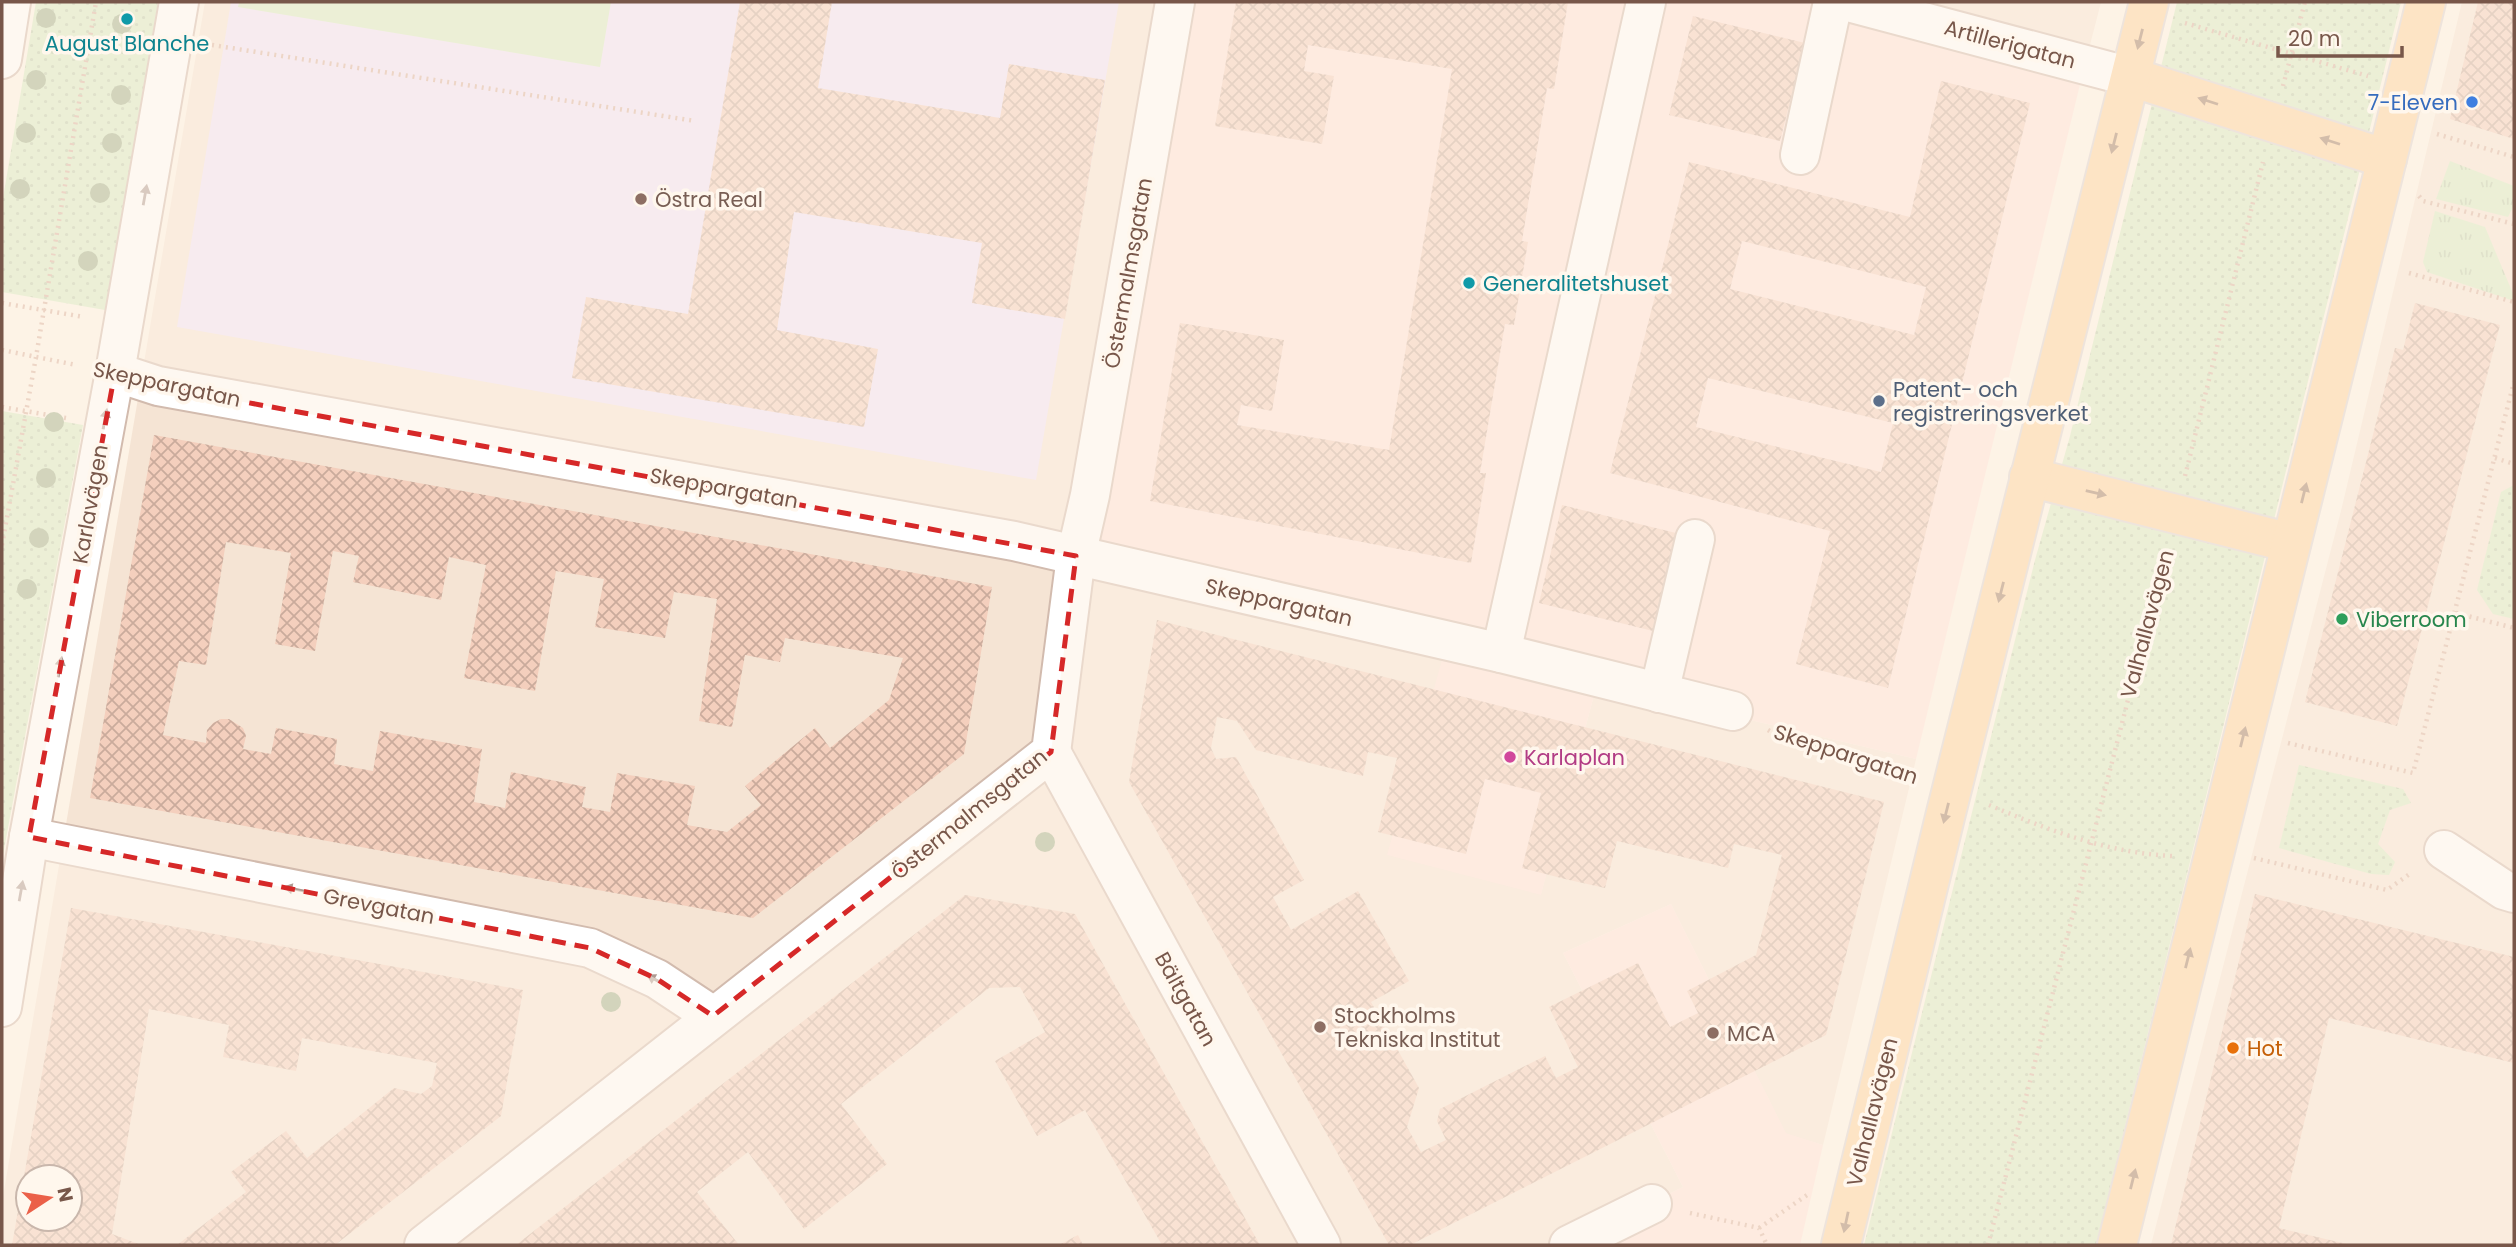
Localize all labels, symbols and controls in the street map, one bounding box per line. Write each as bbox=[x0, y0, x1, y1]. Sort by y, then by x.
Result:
marker: August Blanche bbox=[119, 11, 135, 27]
street label: Artillerigatan bbox=[1941, 13, 2079, 75]
scale bar bbox=[2278, 14, 2402, 58]
text: 20 m bbox=[2288, 24, 2341, 53]
one-way arrow bbox=[2134, 28, 2145, 50]
place label: August Blanche bbox=[45, 29, 209, 58]
place label: 7-Eleven bbox=[2368, 88, 2458, 117]
marker: 7-Eleven bbox=[2464, 94, 2480, 110]
one-way arrow bbox=[2197, 95, 2218, 106]
one-way arrow bbox=[2108, 132, 2119, 154]
one-way arrow bbox=[2319, 135, 2340, 145]
street label: Östermalmsgatan bbox=[1097, 175, 1159, 371]
one-way arrow bbox=[140, 184, 151, 206]
place label: Östra Real bbox=[655, 185, 763, 214]
marker: Östra Real bbox=[633, 191, 649, 207]
place label: Generalitetshuset bbox=[1483, 269, 1669, 298]
marker: Generalitetshuset bbox=[1461, 275, 1477, 291]
street label: Skeppargatan bbox=[90, 354, 244, 414]
place label: Patent- och registreringsverket bbox=[1893, 375, 2088, 428]
marker: Patent- och registreringsverket bbox=[1871, 393, 1887, 409]
one-way arrow bbox=[100, 408, 111, 430]
street label: Karlavägen bbox=[65, 442, 115, 566]
street label: Skeppargatan bbox=[647, 461, 801, 515]
one-way arrow bbox=[2299, 482, 2310, 504]
one-way arrow bbox=[2085, 487, 2107, 498]
street label: Valhallavägen bbox=[2113, 547, 2181, 701]
street label: Skeppargatan bbox=[1203, 571, 1355, 633]
one-way arrow bbox=[1995, 581, 2006, 603]
place label: Viberroom bbox=[2356, 605, 2467, 634]
marker: Viberroom bbox=[2334, 611, 2350, 627]
one-way arrow bbox=[55, 656, 66, 678]
street label: Skeppargatan bbox=[1770, 717, 1922, 791]
one-way arrow bbox=[2238, 726, 2249, 748]
street label: Östermalmsgatan bbox=[885, 742, 1053, 886]
place label: Karlaplan bbox=[1524, 743, 1625, 772]
marker: Karlaplan bbox=[1502, 749, 1518, 765]
one-way arrow bbox=[1940, 802, 1951, 824]
one-way arrow bbox=[16, 880, 27, 902]
street label: Grevgatan bbox=[321, 881, 437, 931]
one-way arrow bbox=[283, 884, 305, 895]
street label: Bältgatan bbox=[1148, 947, 1224, 1051]
one-way arrow bbox=[2183, 947, 2194, 969]
one-way arrow bbox=[646, 974, 665, 986]
place label: Stockholms Tekniska Institut bbox=[1334, 1001, 1501, 1054]
marker: Stockholms Tekniska Institut bbox=[1312, 1019, 1328, 1035]
place label: MCA bbox=[1727, 1019, 1775, 1048]
marker: MCA bbox=[1705, 1025, 1721, 1041]
place label: Hot bbox=[2247, 1034, 2283, 1063]
street label: Valhallavägen bbox=[1840, 1035, 1904, 1189]
marker: Hot bbox=[2225, 1040, 2241, 1056]
north arrow bbox=[14, 1163, 84, 1233]
one-way arrow bbox=[2128, 1168, 2139, 1190]
text: N bbox=[50, 1185, 80, 1204]
one-way arrow bbox=[1841, 1211, 1852, 1233]

